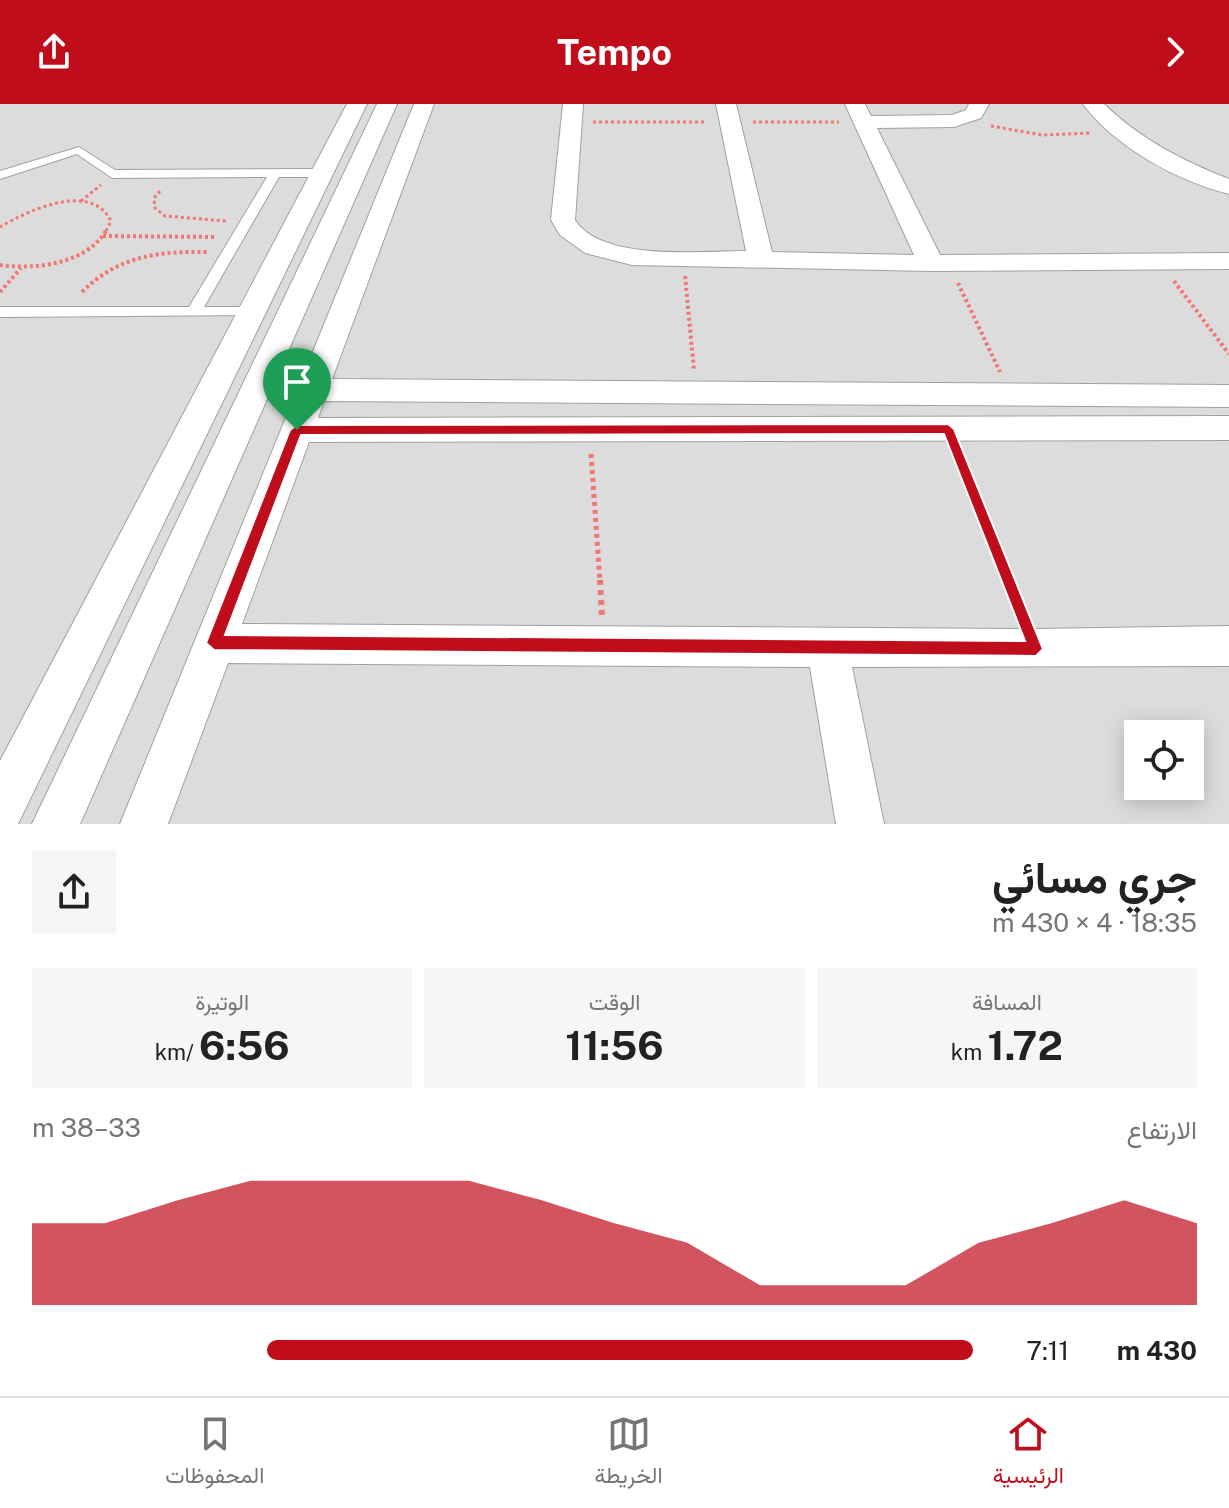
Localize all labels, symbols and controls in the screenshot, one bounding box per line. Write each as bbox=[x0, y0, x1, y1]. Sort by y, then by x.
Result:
icon: share bbox=[32, 30, 76, 74]
icon: forward bbox=[1153, 30, 1197, 74]
text: Tempo bbox=[557, 31, 672, 73]
pin bbox=[263, 348, 331, 430]
icon: arrive bbox=[275, 360, 319, 404]
map controls bbox=[1124, 720, 1204, 800]
button: locate bbox=[1124, 720, 1204, 800]
button: share bbox=[32, 850, 116, 934]
text: جري مسائي bbox=[992, 851, 1197, 903]
text: 18:35 · 4 × 430 m bbox=[992, 907, 1197, 938]
text: الوتيرة bbox=[195, 989, 249, 1015]
text: الوقت bbox=[589, 989, 640, 1015]
text: المسافة bbox=[972, 989, 1042, 1015]
text: 6:56 bbox=[199, 1022, 290, 1069]
text: 11:56 bbox=[565, 1022, 664, 1069]
text: 1.72 bbox=[988, 1022, 1063, 1069]
text: /km bbox=[155, 1039, 199, 1065]
text: km bbox=[951, 1039, 988, 1065]
text: 33–38 m bbox=[32, 1112, 141, 1143]
text: الارتفاع bbox=[1126, 1114, 1197, 1145]
text: 7:11 bbox=[1026, 1335, 1069, 1366]
text: 430 m bbox=[1117, 1335, 1197, 1366]
tab: المحفوظات bbox=[165, 1412, 264, 1495]
tab: الخريطة bbox=[594, 1412, 663, 1495]
tab: الرئيسية bbox=[993, 1412, 1064, 1495]

